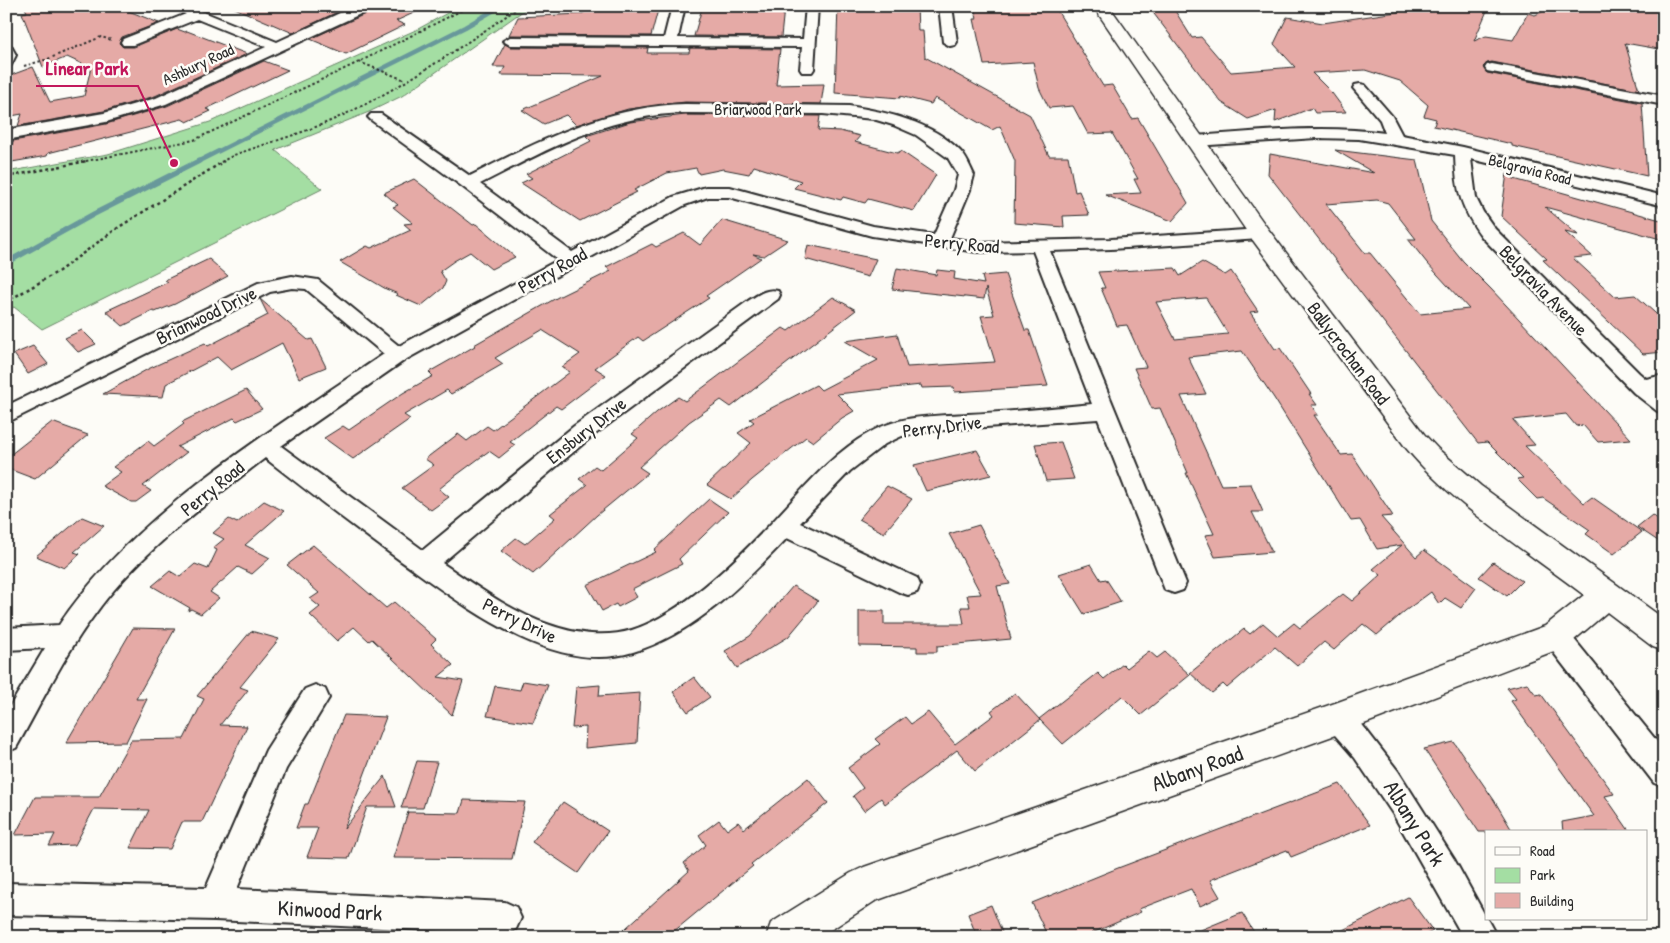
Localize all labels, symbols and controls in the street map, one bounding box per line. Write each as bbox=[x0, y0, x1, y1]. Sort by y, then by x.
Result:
street label: Ashbury Road bbox=[159, 38, 237, 90]
callout: Linear Park bbox=[36, 51, 138, 86]
text: Linear Park bbox=[46, 54, 129, 81]
street label: Briarwood Park bbox=[714, 98, 802, 120]
street label: Belgravia Road bbox=[1486, 148, 1574, 190]
street label: Perry Road bbox=[924, 227, 1001, 259]
street label: Belgravia Avenue bbox=[1494, 239, 1594, 342]
street label: Perry Road bbox=[513, 240, 592, 300]
street label: Brianwood Drive bbox=[151, 279, 261, 351]
street label: Ballycrochan Road bbox=[1302, 296, 1397, 410]
street label: Ensbury Drive bbox=[540, 390, 632, 470]
street label: Perry Drive bbox=[901, 408, 983, 444]
street label: Perry Road bbox=[175, 454, 250, 522]
street label: Perry Drive bbox=[479, 591, 562, 649]
street label: Albany Road bbox=[1147, 738, 1247, 798]
street label: Albany Park bbox=[1377, 775, 1453, 871]
legend bbox=[1485, 830, 1648, 920]
text: Road bbox=[1530, 840, 1555, 861]
text: Park bbox=[1530, 864, 1555, 885]
text: Building bbox=[1530, 890, 1574, 911]
street label: Kinwood Park bbox=[277, 892, 383, 928]

